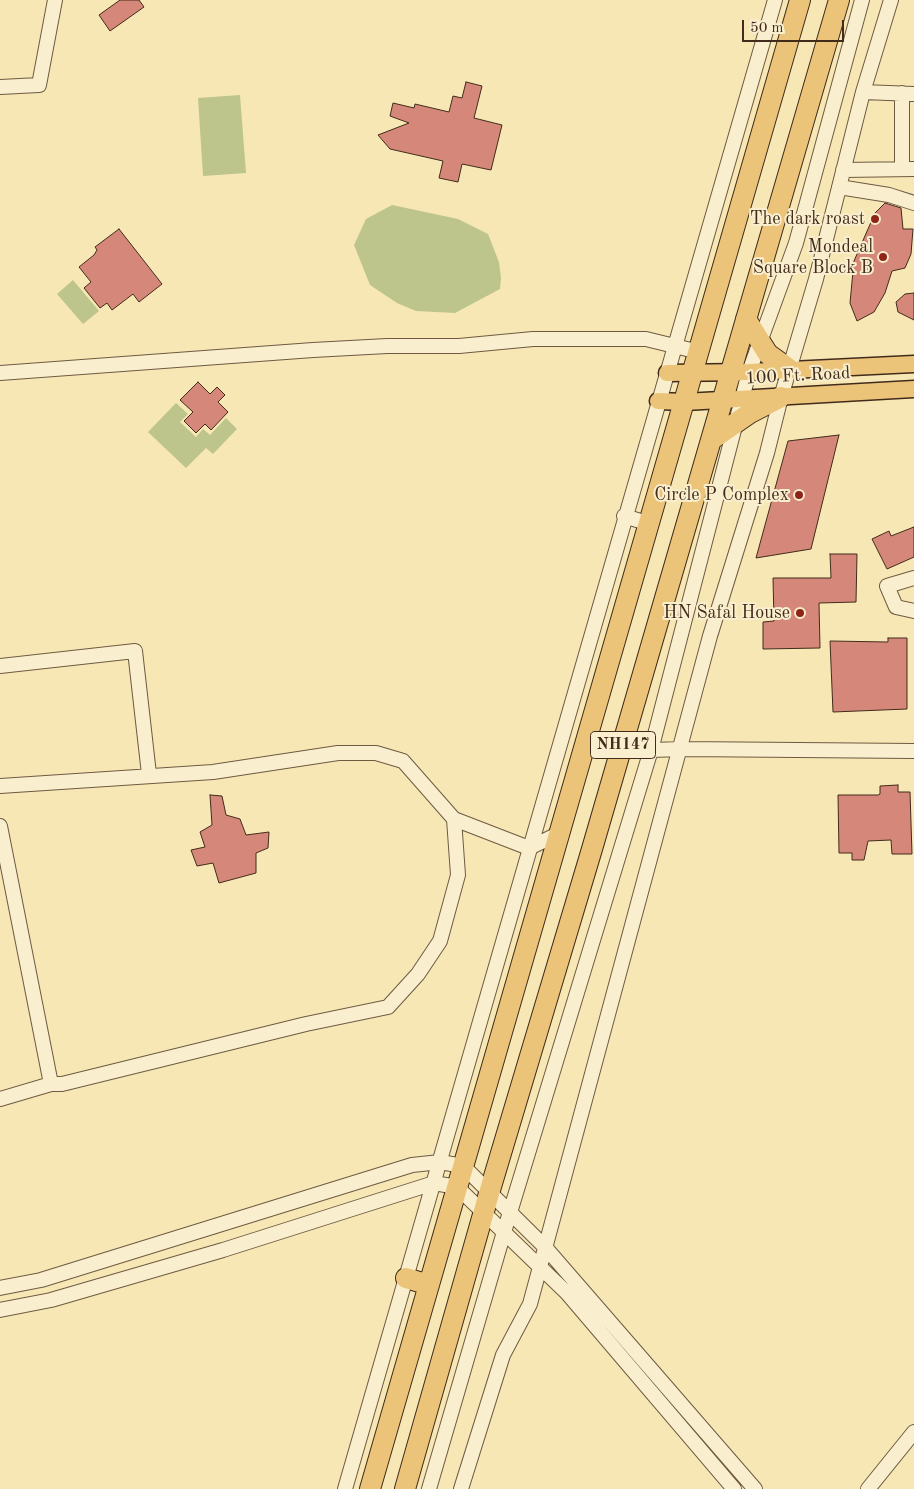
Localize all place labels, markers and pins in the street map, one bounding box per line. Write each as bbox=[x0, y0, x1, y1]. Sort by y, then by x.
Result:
place label: The dark roast bbox=[750, 208, 865, 230]
marker: The dark roast bbox=[869, 213, 881, 225]
place label: Mondeal Square Block B bbox=[753, 236, 873, 278]
marker: Mondeal Square Block B bbox=[877, 251, 889, 263]
place label: Circle P Complex bbox=[654, 484, 789, 506]
marker: Circle P Complex bbox=[793, 489, 805, 501]
place label: HN Safal House bbox=[663, 602, 790, 624]
marker: HN Safal House bbox=[794, 607, 806, 619]

